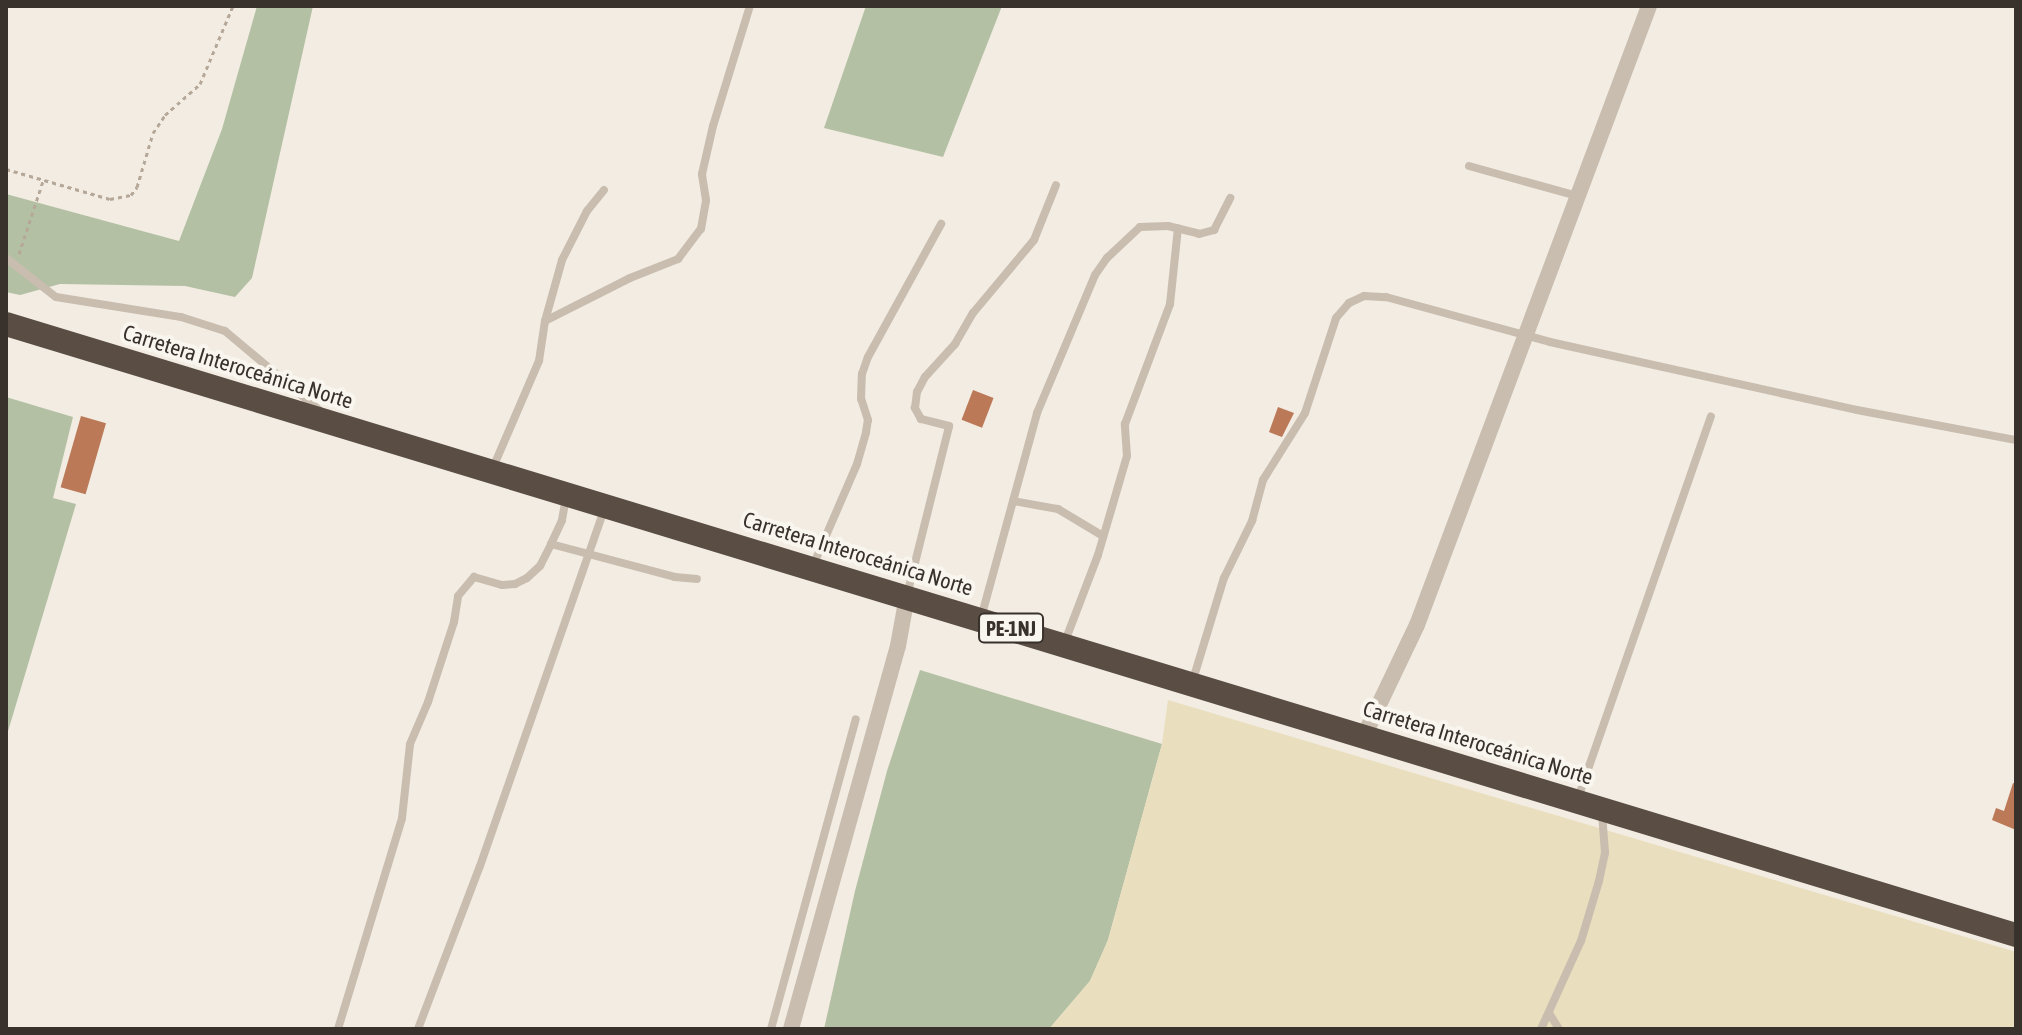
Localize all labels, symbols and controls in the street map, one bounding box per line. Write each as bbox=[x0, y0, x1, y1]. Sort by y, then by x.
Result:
street label: Carretera Interoceánica Norte bbox=[120, 319, 356, 415]
street label: Carretera Interoceánica Norte bbox=[740, 506, 976, 602]
road number: PE-1NJ bbox=[977, 612, 1045, 644]
street label: Carretera Interoceánica Norte bbox=[1360, 695, 1596, 791]

